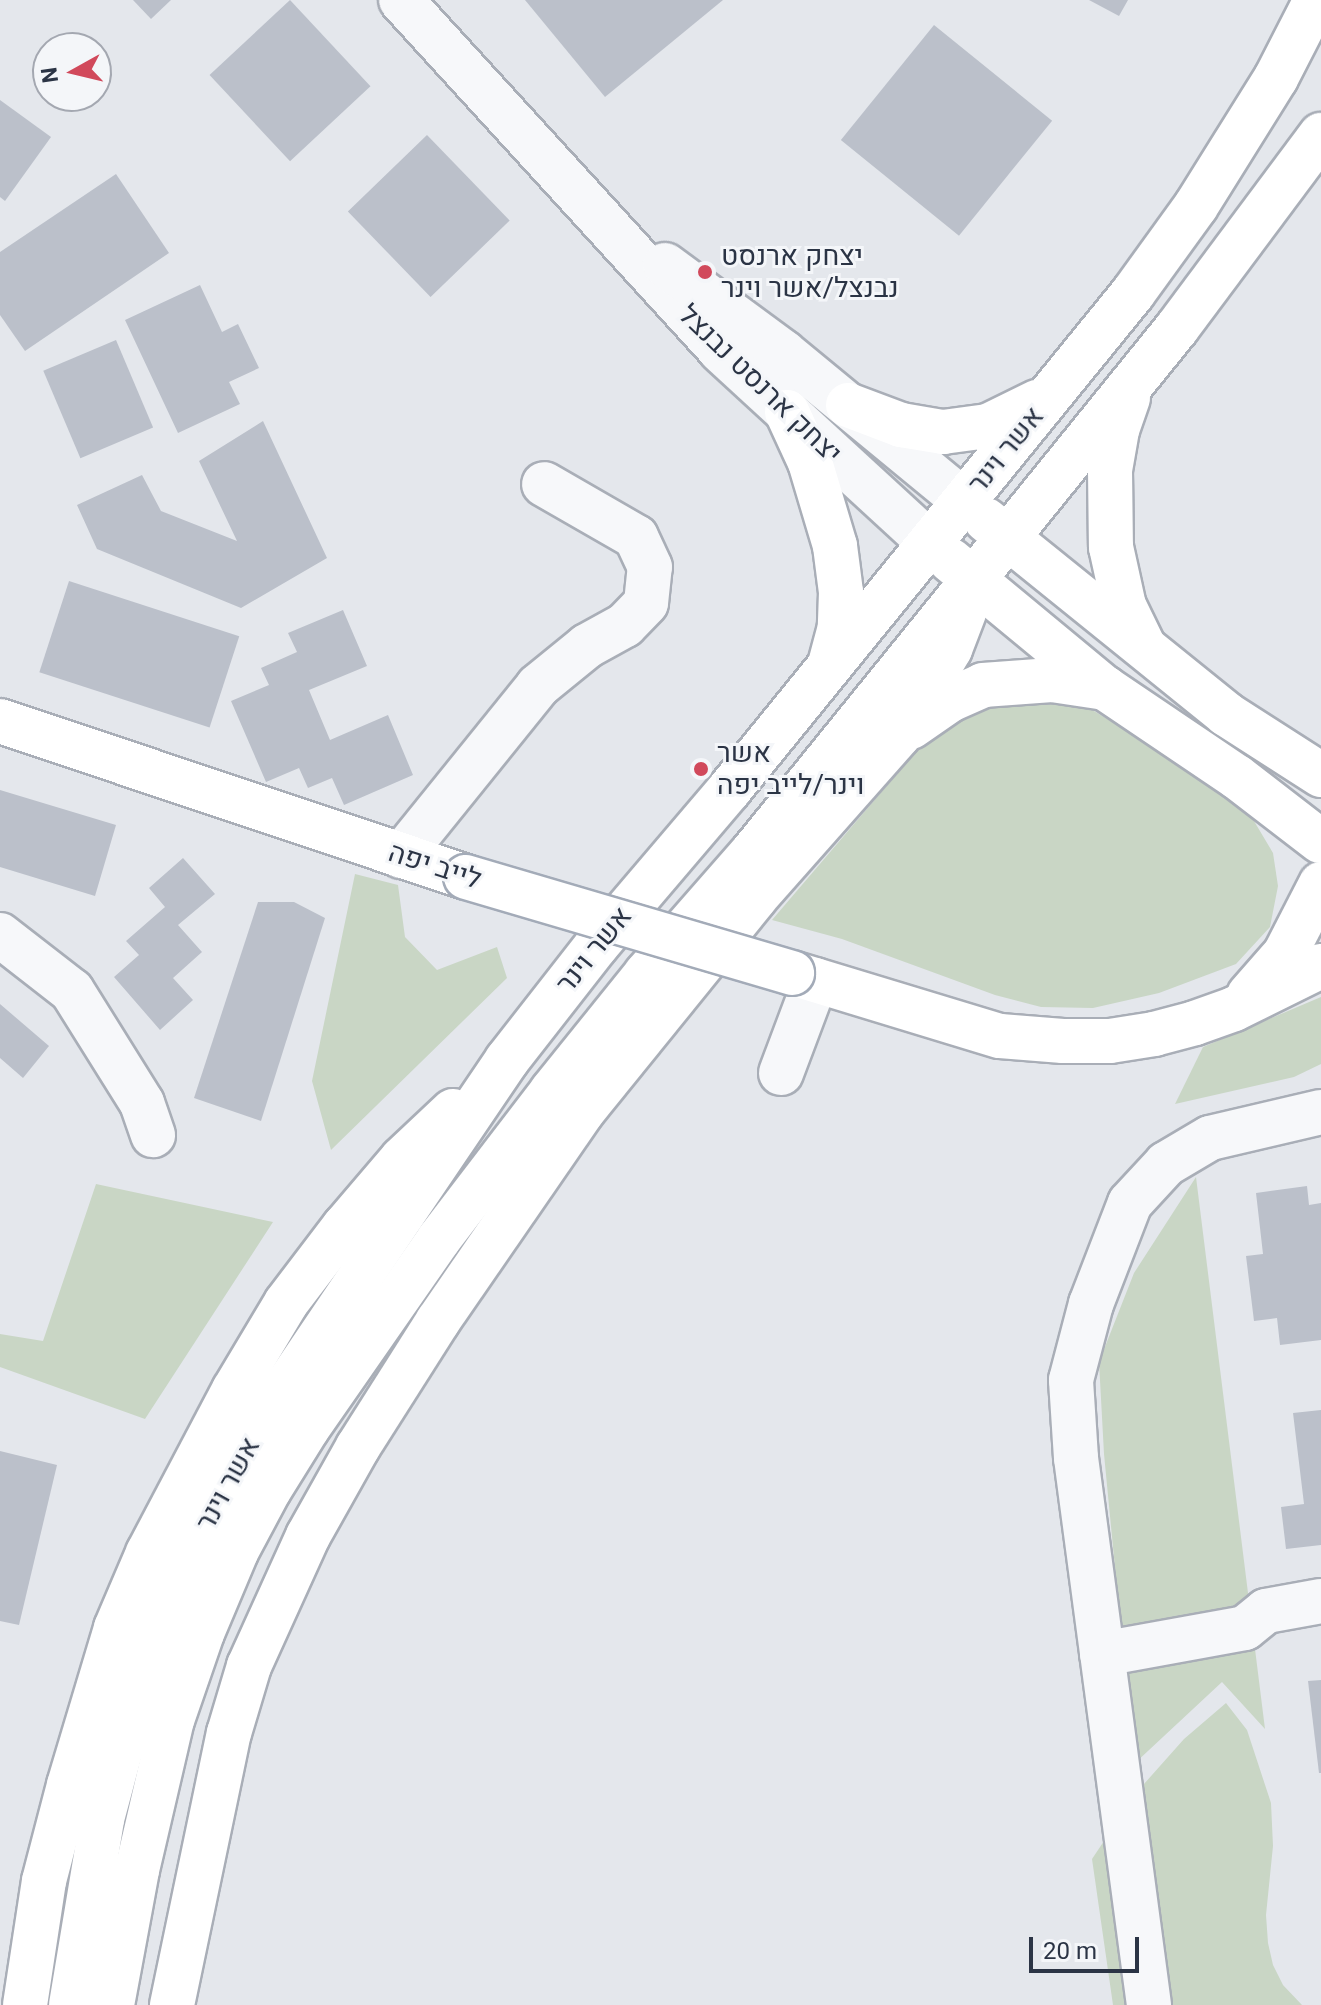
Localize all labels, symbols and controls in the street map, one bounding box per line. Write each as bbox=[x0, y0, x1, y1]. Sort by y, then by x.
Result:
north arrow bbox=[32, 32, 112, 112]
text: N bbox=[36, 66, 63, 85]
place label: יצחק ארנסט נבנצל/אשר וינר bbox=[721, 239, 899, 305]
marker: יצחק ארנסט נבנצל/אשר וינר bbox=[696, 263, 714, 281]
street label: יצחק ארנסט נבנצל bbox=[671, 298, 849, 470]
street label: אשר וינר bbox=[961, 400, 1051, 500]
place label: אשר וינר/לייב יפה bbox=[717, 736, 865, 802]
marker: אשר וינר/לייב יפה bbox=[692, 760, 710, 778]
street label: לייב יפה bbox=[384, 835, 486, 897]
street label: אשר וינר bbox=[549, 900, 639, 1000]
street label: אשר וינר bbox=[189, 1431, 267, 1537]
scale bar bbox=[1033, 1921, 1143, 1971]
text: 20 m bbox=[1043, 1937, 1097, 1965]

